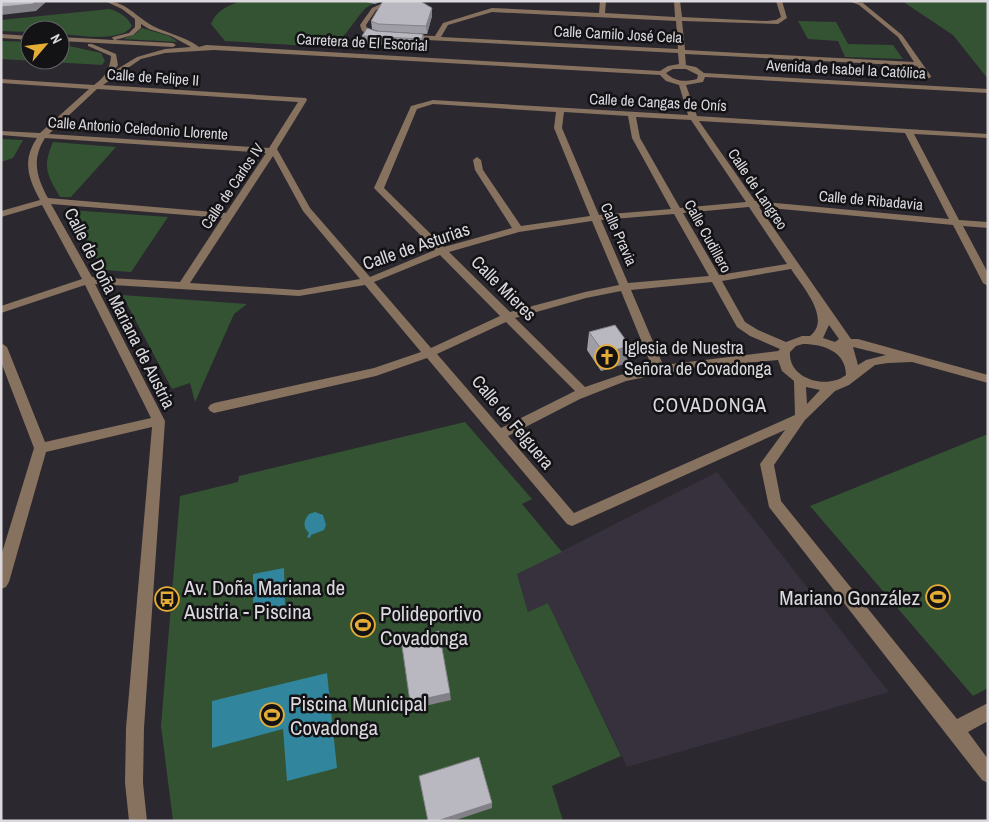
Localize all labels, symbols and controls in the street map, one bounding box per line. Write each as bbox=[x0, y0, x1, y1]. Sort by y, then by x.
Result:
north arrow bbox=[20, 20, 70, 70]
street label: Calle Camilo José Cela bbox=[553, 20, 683, 48]
street label: Carretera de El Escorial bbox=[296, 28, 428, 56]
text: N bbox=[47, 31, 66, 47]
street label: Avenida de Isabel la Católica bbox=[765, 54, 926, 84]
street label: Calle de Felipe II bbox=[106, 63, 200, 91]
street label: Calle de Cangas de Onís bbox=[589, 88, 727, 116]
street label: Calle Antonio Celedonio Llorente bbox=[47, 111, 229, 145]
street label: Calle de Carlos IV bbox=[196, 138, 269, 233]
street label: Calle de Langreo bbox=[723, 144, 793, 234]
street label: Calle de Ribadavia bbox=[818, 185, 924, 215]
street label: Calle Cudillero bbox=[679, 196, 737, 277]
street label: Calle Pravia bbox=[596, 199, 642, 269]
street label: Calle de Doña Mariana de Austria bbox=[58, 203, 182, 413]
street label: Calle de Asturias bbox=[359, 216, 473, 276]
street label: Calle Mieres bbox=[466, 250, 542, 326]
place label: Iglesia de Nuestra Señora de Covadonga bbox=[624, 335, 772, 381]
church icon: Iglesia de Nuestra Señora de Covadonga bbox=[594, 344, 620, 370]
street label: Calle de Felguera bbox=[466, 370, 560, 474]
district label: COVADONGA bbox=[653, 391, 767, 418]
place label: Av. Doña Mariana de Austria - Piscina bbox=[183, 573, 345, 626]
place label: Mariano González bbox=[779, 583, 920, 612]
sports icon: Mariano González bbox=[925, 584, 951, 610]
bus stop icon: Av. Doña Mariana de Austria - Piscina bbox=[154, 586, 180, 612]
place label: Polideportivo Covadonga bbox=[380, 599, 481, 652]
sports icon: Polideportivo Covadonga bbox=[350, 612, 376, 638]
place label: Piscina Municipal Covadonga bbox=[290, 689, 427, 742]
sports icon: Piscina Municipal Covadonga bbox=[259, 702, 285, 728]

